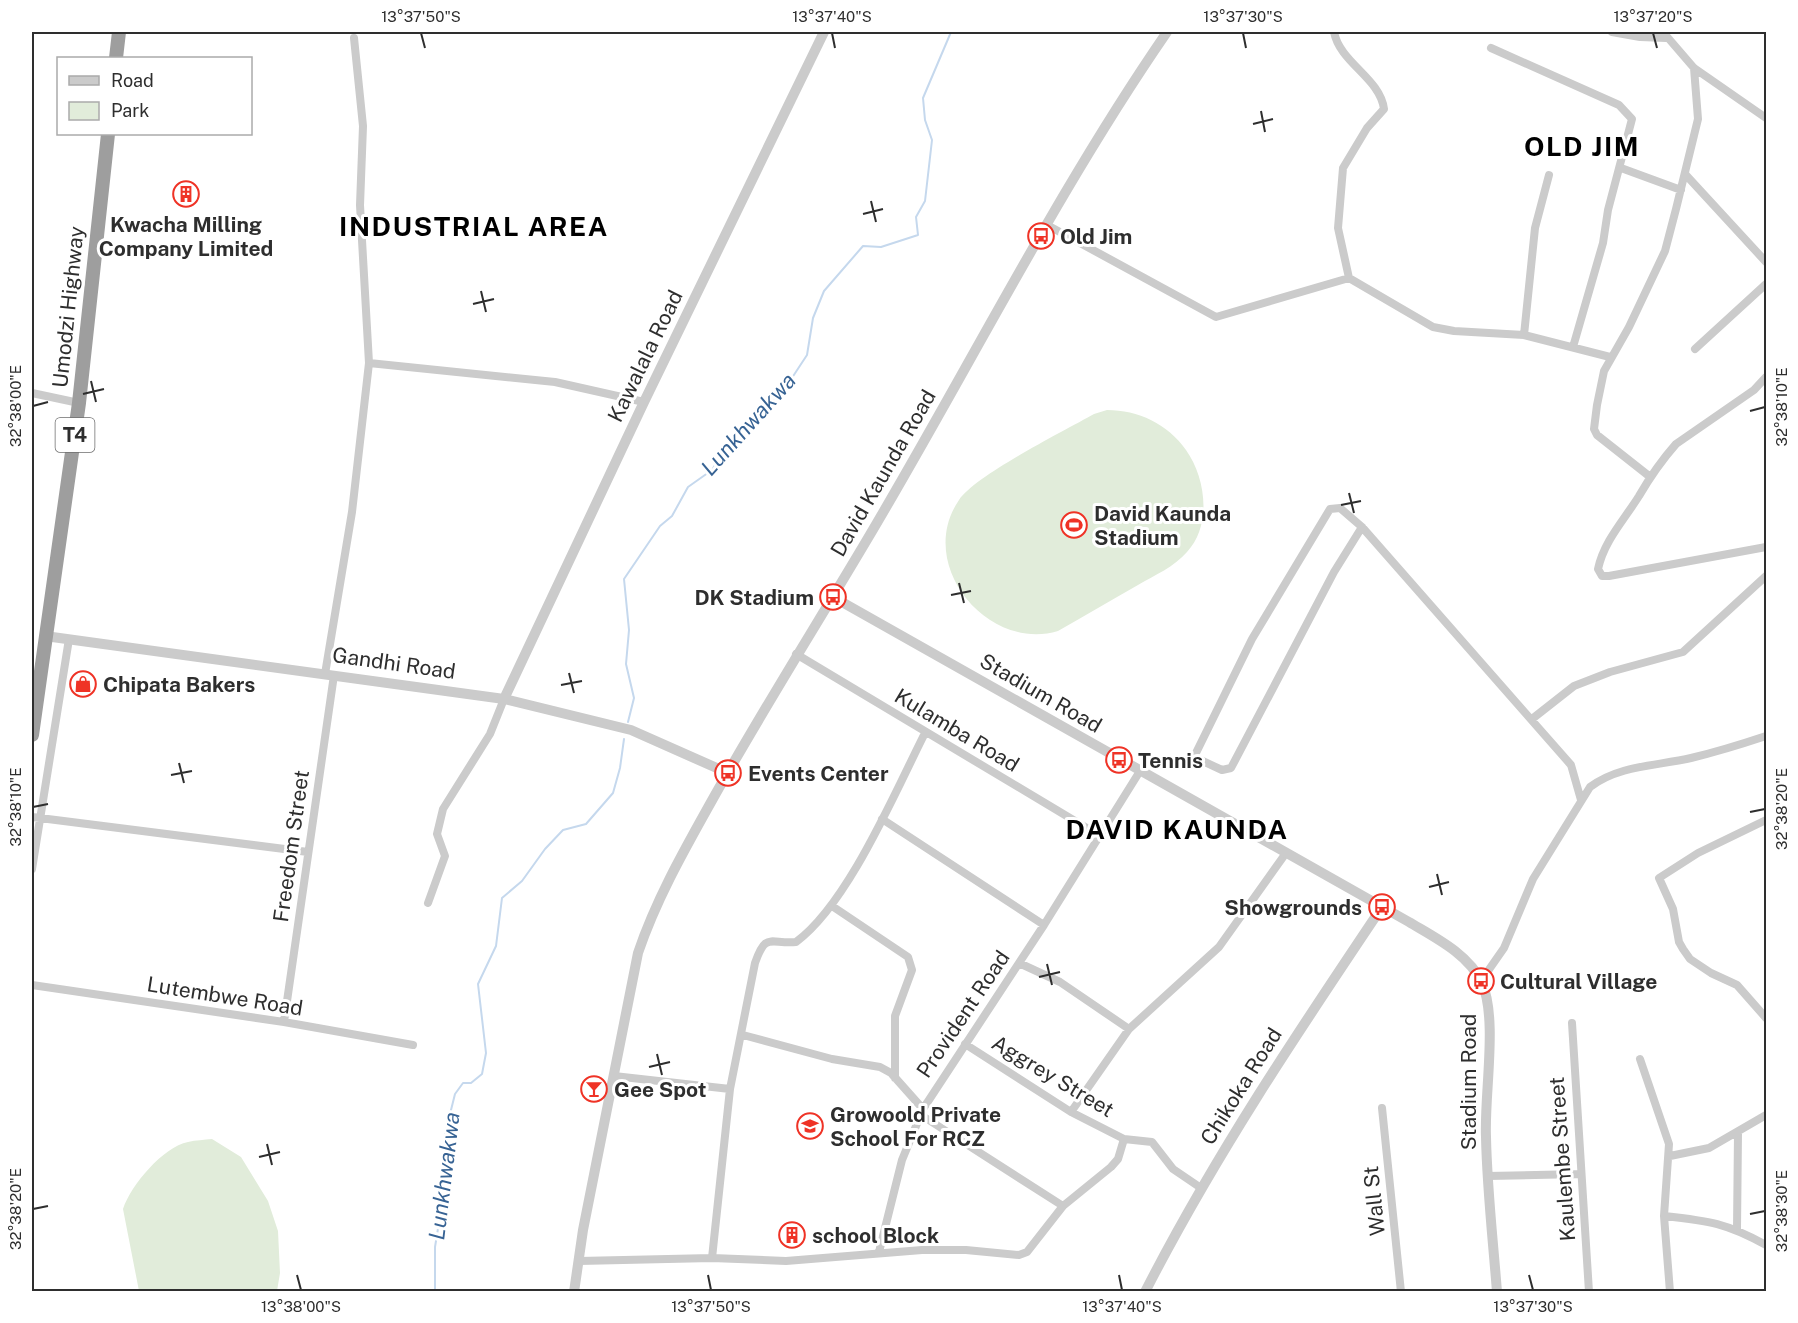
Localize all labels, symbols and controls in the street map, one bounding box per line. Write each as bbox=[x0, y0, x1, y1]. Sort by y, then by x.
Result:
text: 13°37'50"S bbox=[381, 8, 461, 25]
text: 13°37'40"S bbox=[792, 8, 872, 25]
text: 13°37'30"S bbox=[1203, 8, 1283, 25]
text: 13°37'20"S bbox=[1614, 8, 1692, 25]
legend bbox=[57, 57, 252, 135]
text: Road bbox=[111, 70, 154, 91]
text: Park bbox=[111, 100, 149, 121]
district label: OLD JIM bbox=[1524, 130, 1640, 162]
building icon: Kwacha Milling Company Limited bbox=[171, 179, 201, 209]
district label: INDUSTRIAL AREA bbox=[339, 210, 609, 242]
place label: Kwacha Milling Company Limited bbox=[99, 212, 273, 261]
bus stop icon: Old Jim bbox=[1026, 221, 1056, 251]
place label: Old Jim bbox=[1060, 224, 1132, 249]
street label: Umodzi Highway bbox=[47, 225, 89, 389]
street label: Kawalala Road bbox=[602, 286, 688, 426]
text: 32°38'00"E bbox=[7, 365, 24, 447]
water label: Lunkhwakwa bbox=[695, 367, 801, 481]
text: 32°38'10"E bbox=[1773, 367, 1790, 447]
street label: David Kaunda Road bbox=[825, 385, 941, 561]
road number: T4 bbox=[56, 418, 94, 452]
place label: David Kaunda Stadium bbox=[1094, 501, 1231, 550]
sports icon: David Kaunda Stadium bbox=[1059, 510, 1089, 540]
bus stop icon: DK Stadium bbox=[818, 582, 848, 612]
place label: DK Stadium bbox=[694, 585, 814, 610]
street label: Gandhi Road bbox=[331, 642, 457, 684]
street label: Stadium Road bbox=[976, 648, 1106, 738]
shop icon: Chipata Bakers bbox=[68, 669, 98, 699]
place label: Chipata Bakers bbox=[103, 672, 255, 697]
street label: Kulamba Road bbox=[890, 683, 1024, 777]
bus stop icon: Tennis bbox=[1104, 745, 1134, 775]
place label: Tennis bbox=[1138, 748, 1203, 773]
bus stop icon: Events Center bbox=[713, 758, 743, 788]
place label: Events Center bbox=[748, 761, 889, 786]
text: 32°38'10"E bbox=[7, 767, 24, 847]
street label: Freedom Street bbox=[268, 768, 314, 924]
text: 32°38'20"E bbox=[1773, 768, 1790, 850]
district label: DAVID KAUNDA bbox=[1065, 813, 1289, 845]
bus stop icon: Showgrounds bbox=[1367, 892, 1397, 922]
place label: Showgrounds bbox=[1224, 895, 1362, 920]
street label: Provident Road bbox=[911, 946, 1015, 1082]
bus stop icon: Cultural Village bbox=[1466, 966, 1496, 996]
place label: Cultural Village bbox=[1500, 969, 1657, 994]
street label: Lutembwe Road bbox=[145, 971, 305, 1021]
street label: Stadium Road bbox=[1456, 1014, 1481, 1150]
street label: Chikoka Road bbox=[1195, 1023, 1287, 1149]
street label: Aggrey Street bbox=[987, 1030, 1119, 1122]
bar icon: Gee Spot bbox=[579, 1074, 609, 1104]
street label: Kaulembe Street bbox=[1544, 1076, 1580, 1242]
place label: Gee Spot bbox=[614, 1077, 707, 1102]
place label: Growoold Private School For RCZ bbox=[830, 1102, 1001, 1151]
water label: Lunkhwakwa bbox=[423, 1111, 465, 1241]
school or university icon: Growoold Private School For RCZ bbox=[795, 1111, 825, 1141]
street label: Wall St bbox=[1358, 1165, 1390, 1237]
text: 32°38'20"E bbox=[7, 1168, 24, 1250]
text: 32°38'30"E bbox=[1773, 1170, 1790, 1252]
building icon: school Block bbox=[777, 1220, 807, 1250]
place label: school Block bbox=[812, 1223, 939, 1248]
text: 13°38'00"S bbox=[261, 1298, 341, 1315]
text: 13°37'50"S bbox=[671, 1298, 751, 1315]
text: 13°37'40"S bbox=[1082, 1298, 1162, 1315]
text: 13°37'30"S bbox=[1493, 1298, 1573, 1315]

